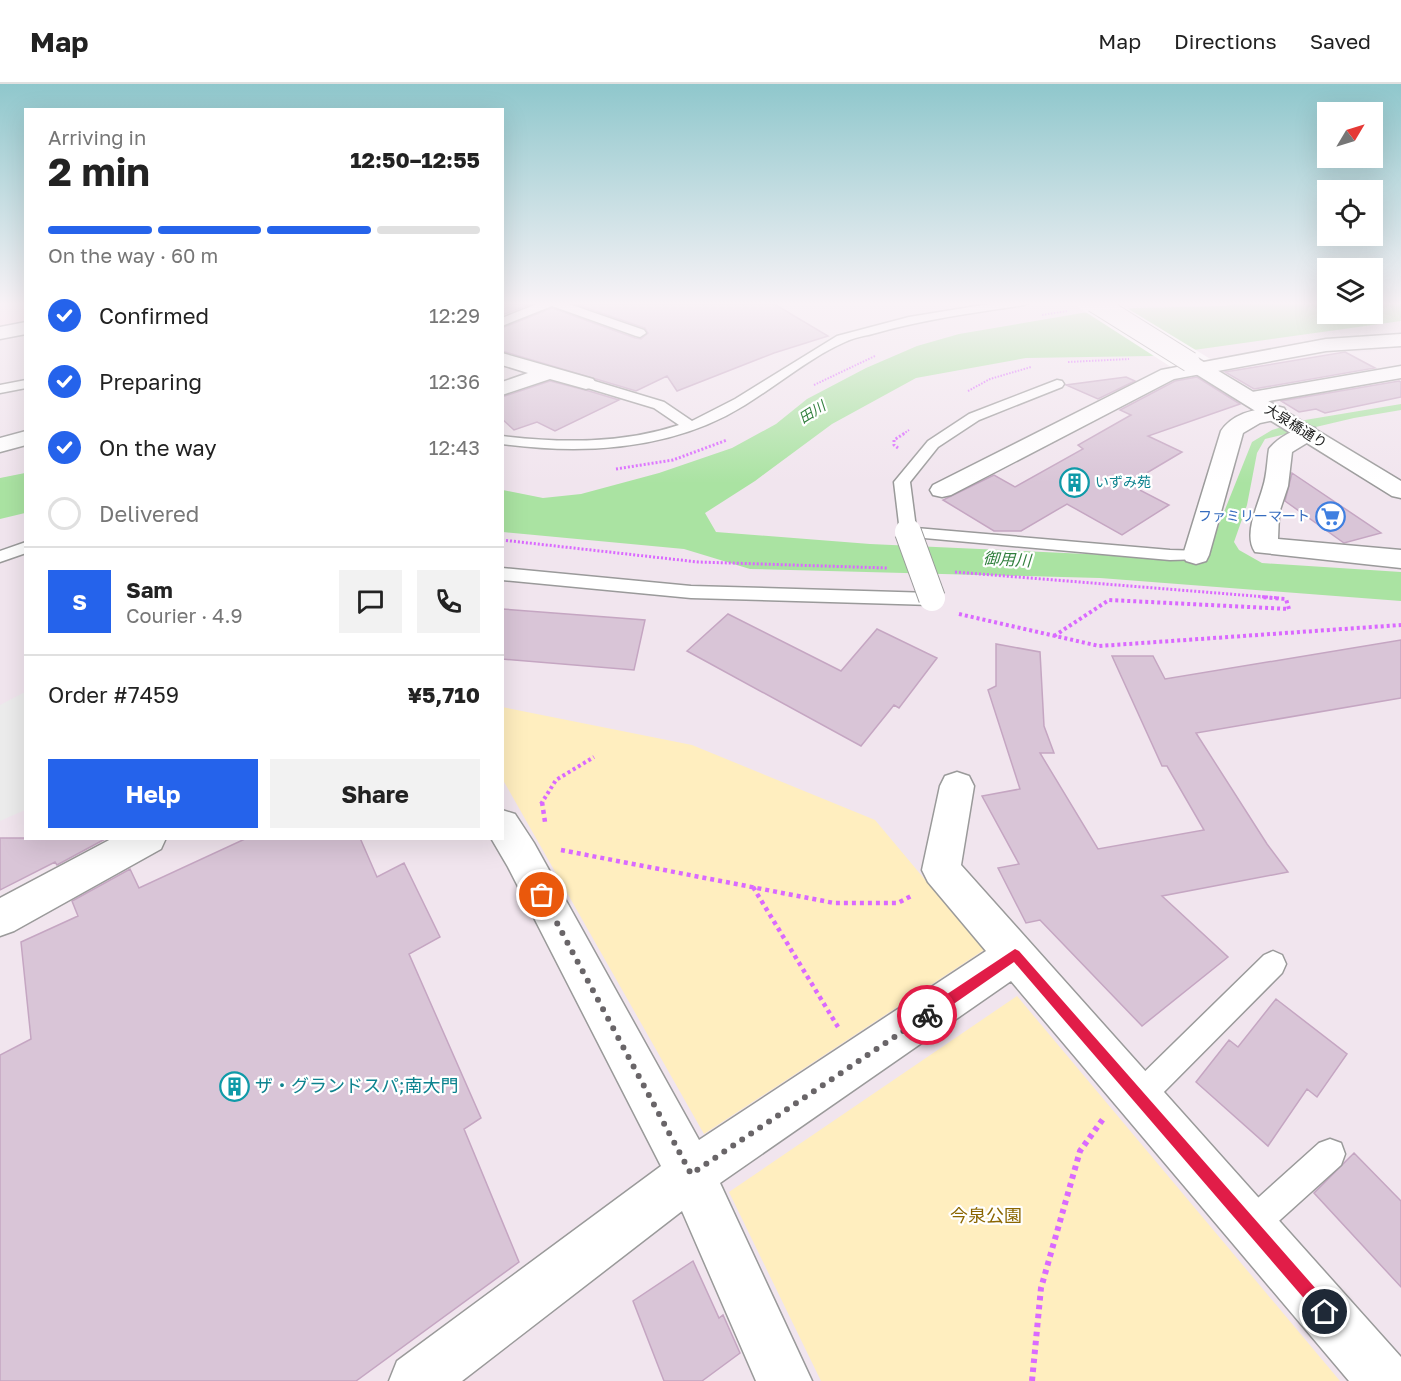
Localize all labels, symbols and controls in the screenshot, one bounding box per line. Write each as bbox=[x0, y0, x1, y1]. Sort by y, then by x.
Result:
text: Map bbox=[30, 25, 88, 58]
text: Map bbox=[1098, 28, 1141, 54]
text: Directions bbox=[1174, 28, 1277, 54]
text: Saved bbox=[1310, 28, 1371, 54]
north arrow bbox=[1317, 102, 1383, 168]
map controls bbox=[1317, 102, 1383, 324]
text: Arriving in bbox=[48, 125, 146, 149]
text: 12:50–12:55 bbox=[350, 146, 480, 173]
text: 2 min bbox=[48, 148, 150, 195]
button: locate bbox=[1317, 180, 1383, 246]
text: On the way · 60 m bbox=[48, 243, 218, 267]
button: layers bbox=[1317, 258, 1383, 324]
icon: check bbox=[48, 299, 81, 332]
text: Confirmed bbox=[99, 302, 209, 329]
text: 12:29 bbox=[429, 303, 480, 327]
icon: check bbox=[48, 365, 81, 398]
text: Preparing bbox=[99, 368, 202, 395]
text: 12:36 bbox=[429, 369, 480, 393]
water label: 田川 bbox=[795, 396, 830, 426]
street label: 大泉橋通り bbox=[1262, 400, 1330, 451]
icon: check bbox=[48, 431, 81, 464]
text: On the way bbox=[99, 434, 217, 461]
text: 12:43 bbox=[429, 435, 480, 459]
building icon: いずみ苑 bbox=[1058, 466, 1090, 498]
place label: いずみ苑 bbox=[1095, 473, 1151, 490]
text: Delivered bbox=[99, 500, 199, 527]
supermarket icon: ファミリーマート bbox=[1315, 500, 1347, 532]
place label: ファミリーマート bbox=[1198, 507, 1310, 524]
water label: 御用川 bbox=[983, 548, 1033, 570]
button: chat bbox=[339, 570, 402, 633]
button: phone bbox=[417, 570, 480, 633]
text: Sam bbox=[126, 576, 173, 603]
text: S bbox=[72, 588, 87, 615]
text: Courier · 4.9 bbox=[126, 603, 243, 627]
text: Order #7459 bbox=[48, 681, 179, 708]
text: ¥5,710 bbox=[407, 681, 480, 708]
button: Help bbox=[48, 759, 258, 828]
button: Share bbox=[270, 759, 480, 828]
pin bbox=[516, 869, 567, 920]
icon: bag bbox=[525, 878, 558, 911]
courier bbox=[897, 985, 957, 1045]
icon: bike bbox=[911, 999, 944, 1032]
building icon: ザ・グランドスパ;南大門 bbox=[218, 1070, 250, 1102]
place label: ザ・グランドスパ;南大門 bbox=[255, 1074, 458, 1096]
park label: 今泉公園 bbox=[950, 1204, 1022, 1226]
pin bbox=[1299, 1286, 1350, 1337]
icon: home bbox=[1308, 1295, 1341, 1328]

